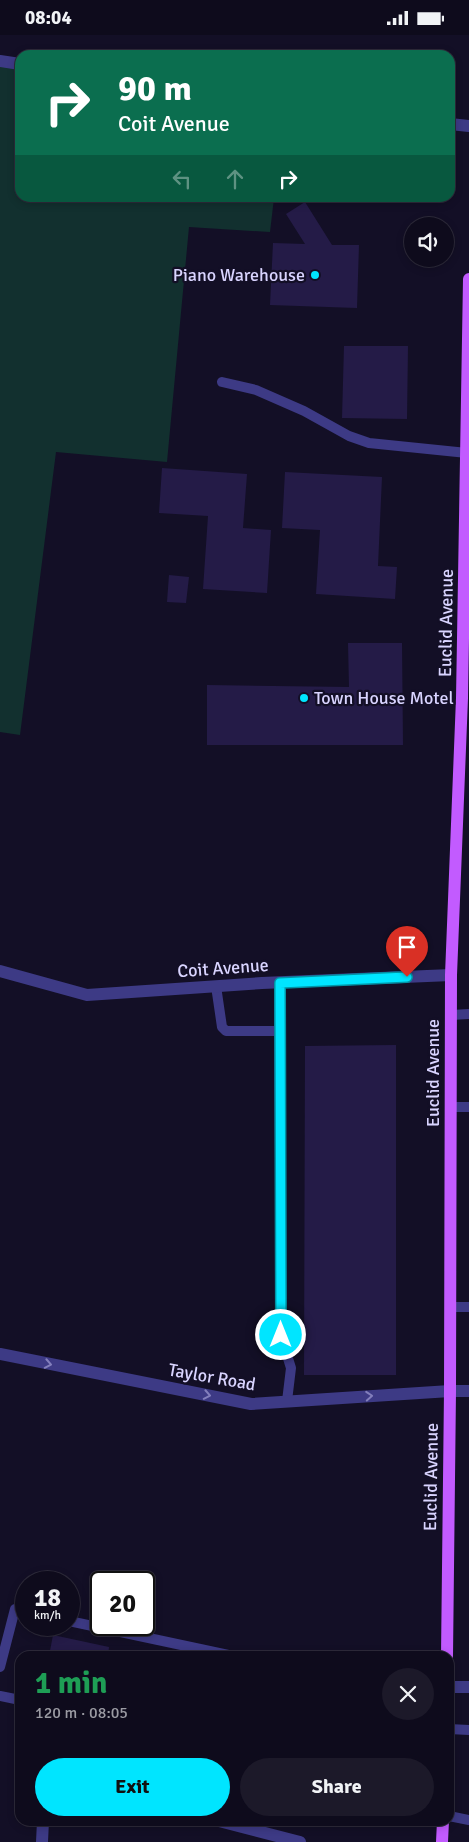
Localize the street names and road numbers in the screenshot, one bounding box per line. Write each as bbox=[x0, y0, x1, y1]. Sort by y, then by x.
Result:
street label: Euclid Avenue bbox=[434, 569, 458, 677]
street label: Coit Avenue bbox=[177, 954, 269, 982]
street label: Euclid Avenue bbox=[422, 1019, 444, 1127]
street label: Taylor Road bbox=[167, 1358, 257, 1396]
street label: Euclid Avenue bbox=[419, 1423, 443, 1531]

